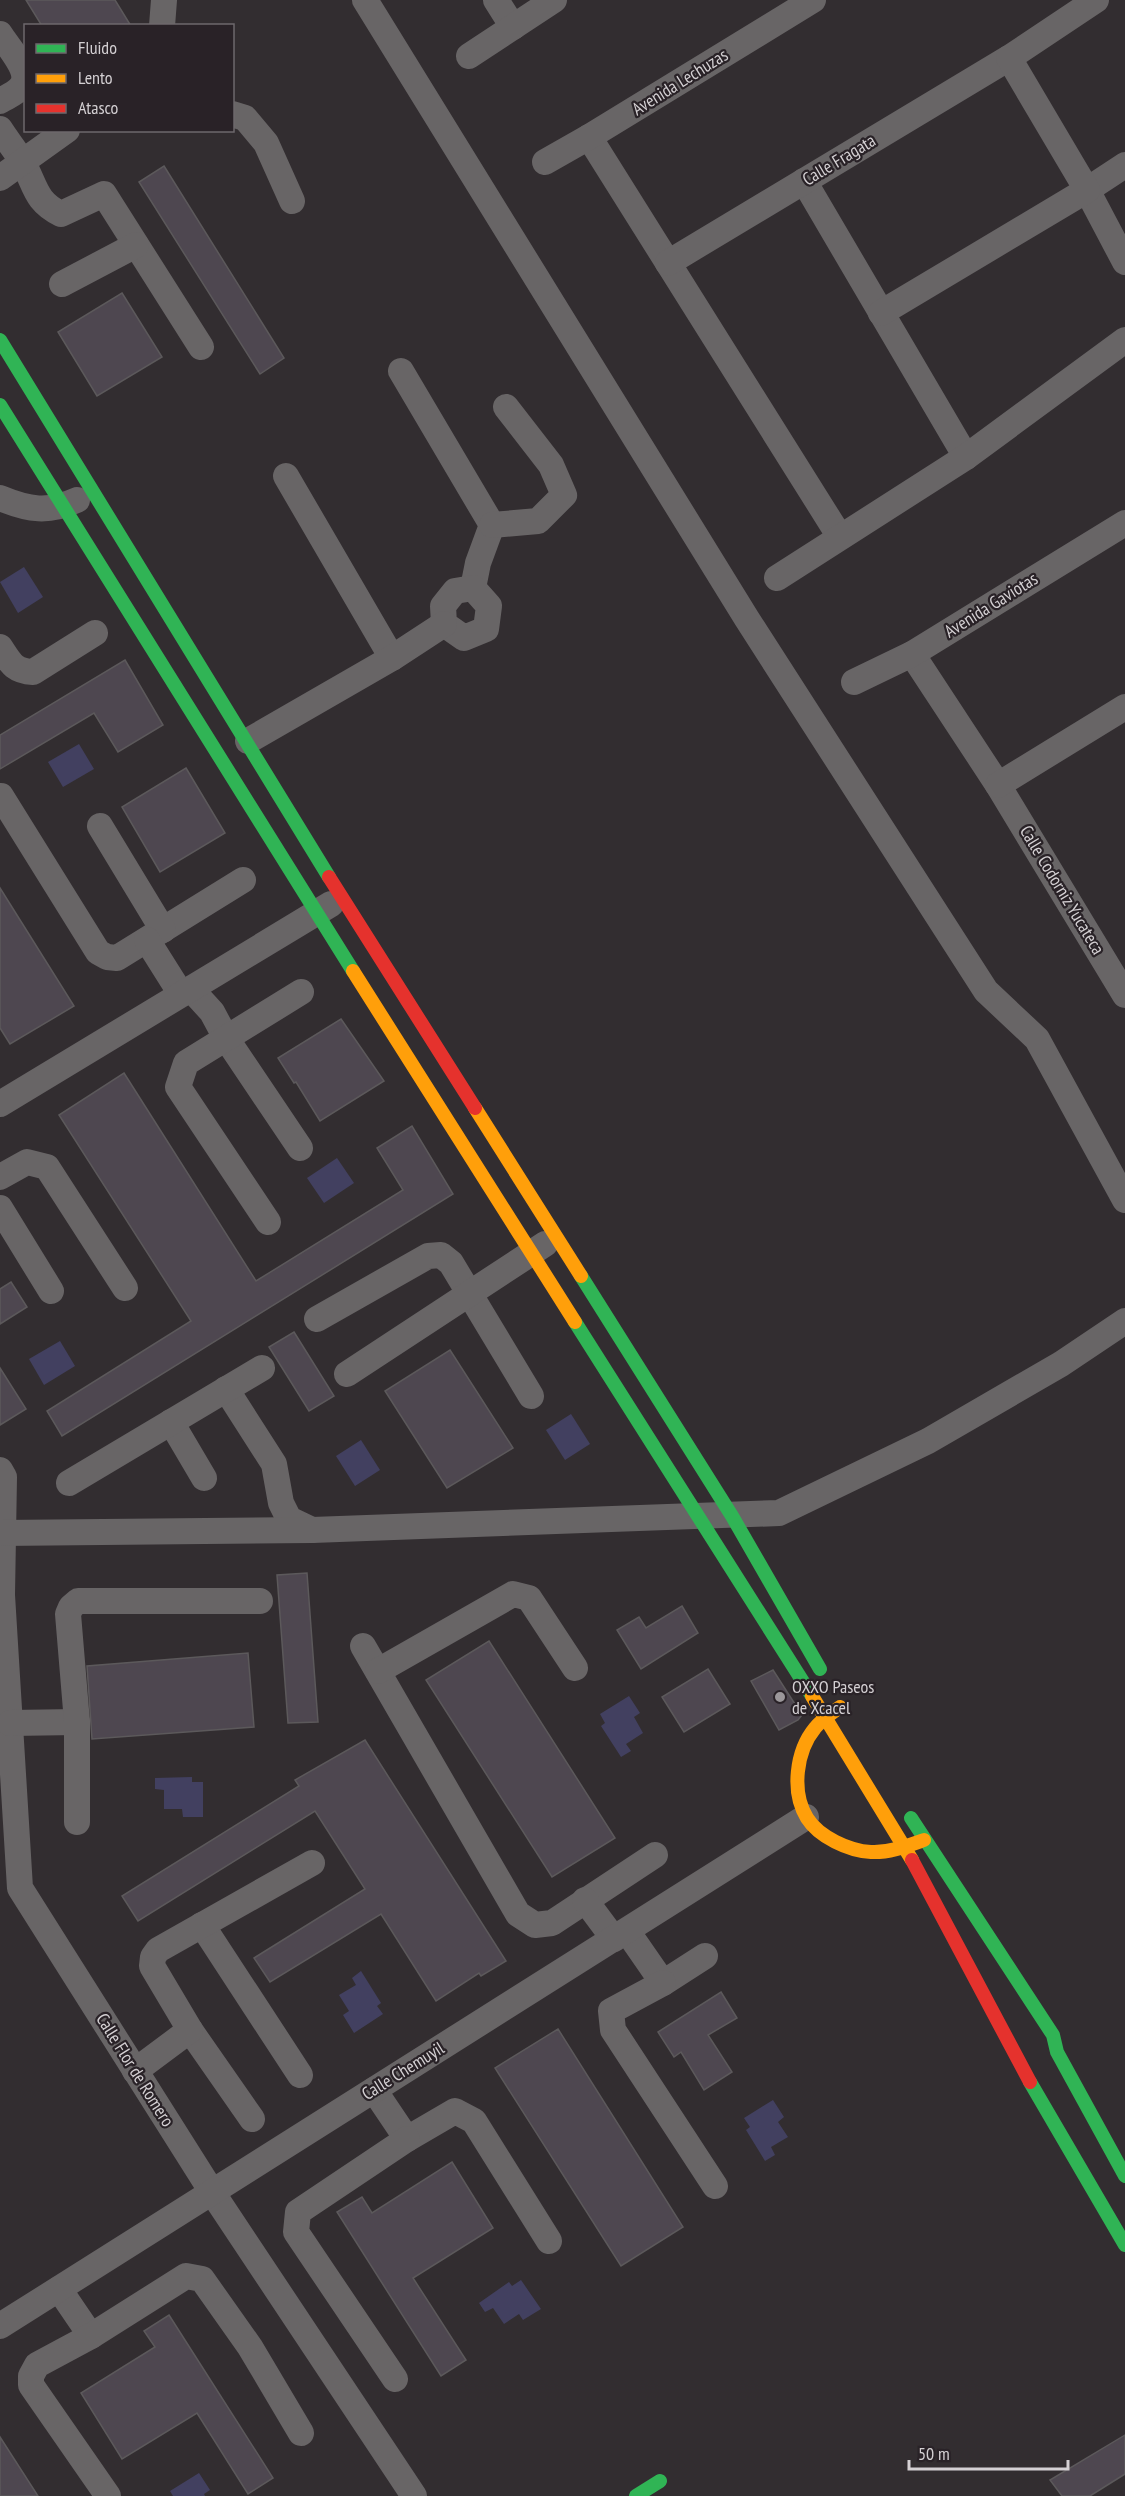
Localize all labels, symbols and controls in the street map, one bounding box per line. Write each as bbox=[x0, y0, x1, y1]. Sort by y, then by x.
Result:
legend bbox=[24, 24, 234, 132]
text: Fluido bbox=[78, 36, 117, 59]
street label: Avenida Lechuzas bbox=[627, 43, 732, 120]
text: Lento bbox=[78, 66, 113, 89]
text: Atasco bbox=[78, 96, 119, 119]
street label: Calle Fragata bbox=[798, 129, 880, 190]
street label: Avenida Gaviotas bbox=[940, 567, 1042, 642]
street label: Calle Codorniz Yucateca bbox=[1015, 821, 1110, 958]
place label: OXXO Paseos de Xcacel bbox=[792, 1675, 874, 1719]
marker: OXXO Paseos de Xcacel bbox=[773, 1690, 787, 1704]
street label: Calle Flor de Romero bbox=[91, 2009, 180, 2131]
street label: Calle Chemuyil bbox=[357, 2036, 449, 2105]
scale bar bbox=[909, 2433, 1068, 2471]
text: 50 m bbox=[918, 2442, 950, 2465]

